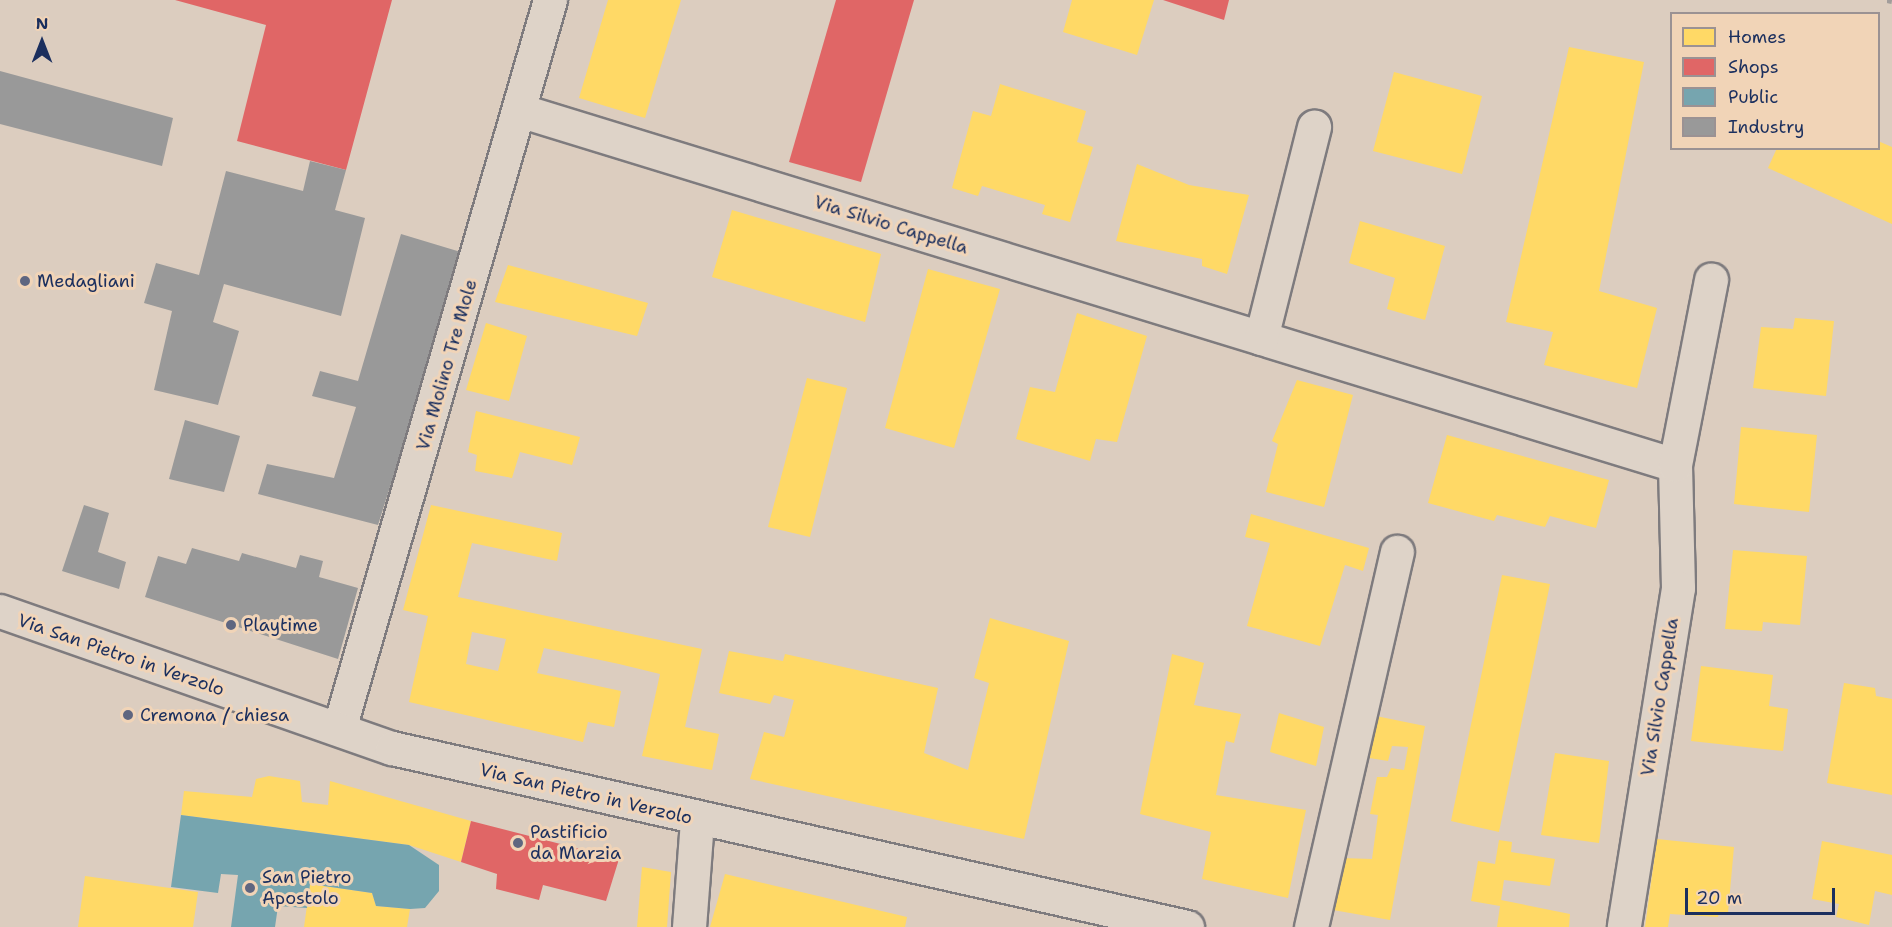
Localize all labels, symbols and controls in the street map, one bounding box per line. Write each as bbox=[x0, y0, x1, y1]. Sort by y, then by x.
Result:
north arrow bbox=[12, 12, 72, 72]
legend bbox=[1670, 12, 1880, 150]
text: N bbox=[36, 13, 48, 34]
text: Homes bbox=[1728, 25, 1786, 49]
text: Shops bbox=[1728, 55, 1779, 79]
text: Public bbox=[1728, 85, 1778, 109]
text: Industry bbox=[1728, 115, 1804, 139]
street label: Via Silvio Cappella bbox=[811, 191, 971, 259]
place label: Medagliani bbox=[37, 270, 135, 292]
marker: Medagliani bbox=[18, 274, 32, 288]
street label: Via Molino Tre Mole bbox=[412, 277, 482, 453]
street label: Via San Pietro in Verzolo bbox=[15, 609, 227, 701]
place label: Playtime bbox=[243, 614, 318, 636]
street label: Via Silvio Cappella bbox=[1637, 616, 1683, 778]
marker: Playtime bbox=[224, 618, 238, 632]
place label: Cremona / chiesa bbox=[140, 704, 289, 726]
marker: Cremona / chiesa bbox=[121, 708, 135, 722]
street label: Via San Pietro in Verzolo bbox=[478, 759, 694, 829]
place label: Pastificio da Marzia bbox=[530, 822, 621, 864]
marker: Pastificio da Marzia bbox=[511, 836, 525, 850]
place label: San Pietro Apostolo bbox=[262, 867, 351, 910]
scale bar bbox=[1688, 876, 1838, 914]
marker: San Pietro Apostolo bbox=[243, 881, 257, 895]
text: 20 m bbox=[1696, 886, 1742, 910]

